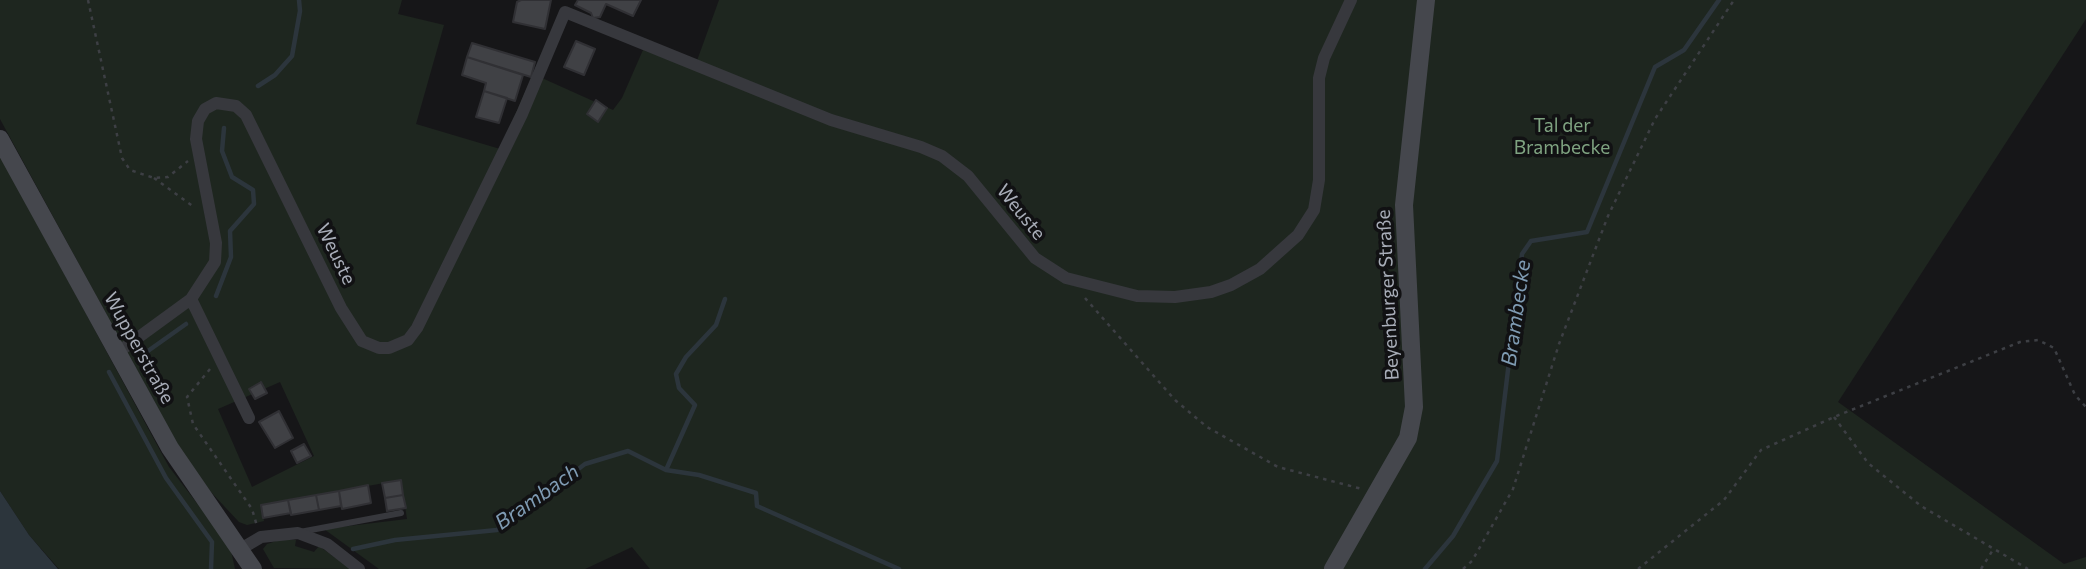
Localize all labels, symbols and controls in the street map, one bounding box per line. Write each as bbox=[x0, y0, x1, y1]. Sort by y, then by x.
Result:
park label: Tal der Brambecke bbox=[1514, 115, 1610, 159]
street label: Weuste bbox=[992, 180, 1050, 244]
street label: Beyenburger Straße bbox=[1372, 209, 1404, 381]
street label: Weuste bbox=[312, 220, 360, 288]
water label: Brambecke bbox=[1496, 258, 1536, 368]
street label: Wupperstraße bbox=[99, 288, 179, 408]
water label: Brambach bbox=[490, 459, 584, 535]

